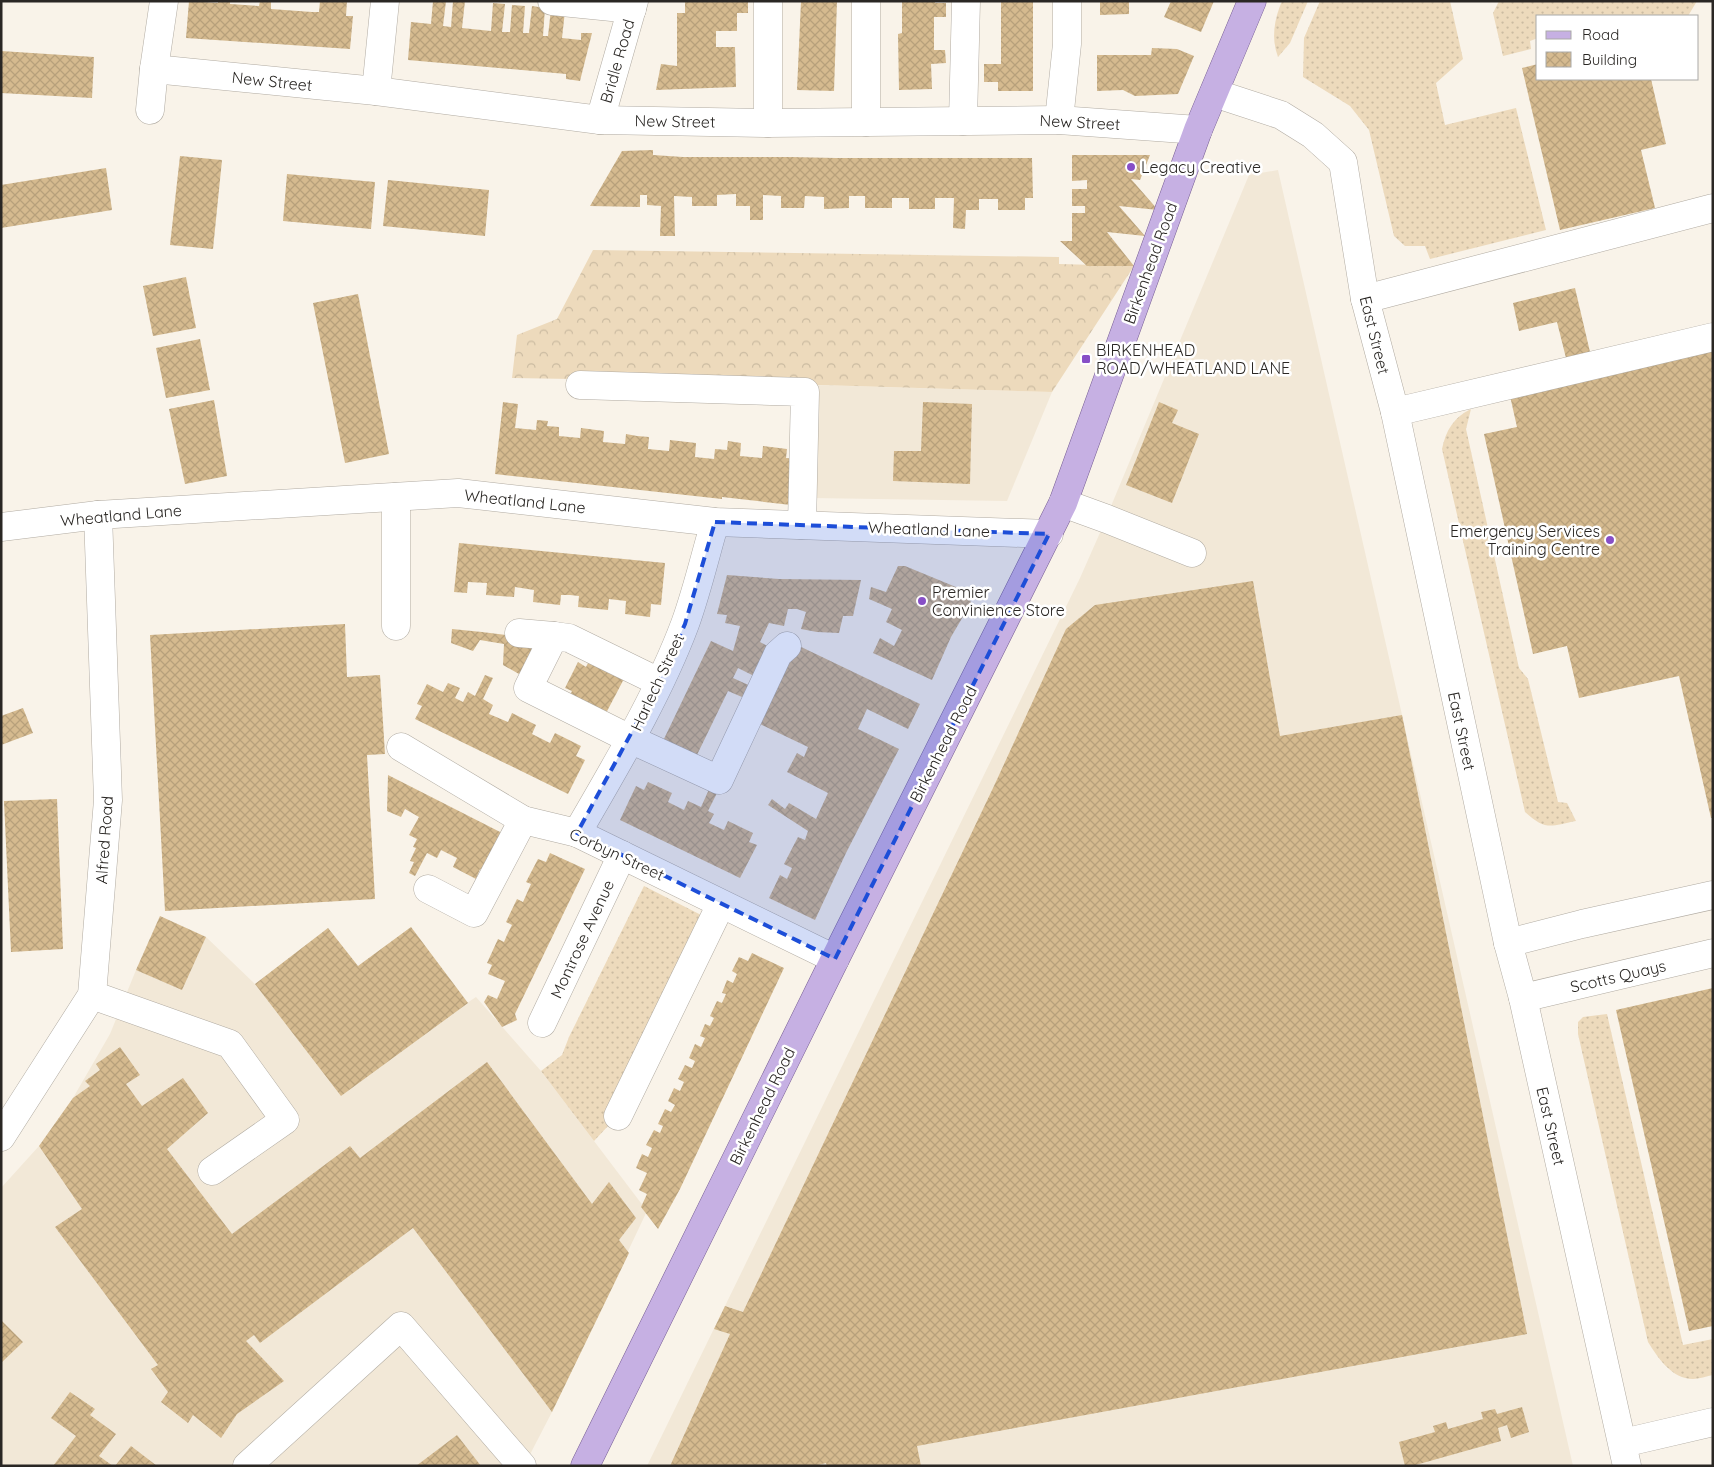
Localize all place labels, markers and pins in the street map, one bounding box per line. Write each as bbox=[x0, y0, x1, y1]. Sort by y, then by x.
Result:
place label: Legacy Creative bbox=[1141, 157, 1261, 177]
marker: Legacy Creative bbox=[1125, 161, 1137, 173]
place label: BIRKENHEAD ROAD/WHEATLAND LANE bbox=[1096, 340, 1290, 378]
marker: BIRKENHEAD ROAD/WHEATLAND LANE bbox=[1080, 353, 1092, 365]
place label: Emergency Services Training Centre bbox=[1450, 521, 1600, 559]
marker: Emergency Services Training Centre bbox=[1604, 534, 1616, 546]
place label: Premier Convinience Store bbox=[932, 582, 1065, 620]
marker: Premier Convinience Store bbox=[916, 595, 928, 607]

